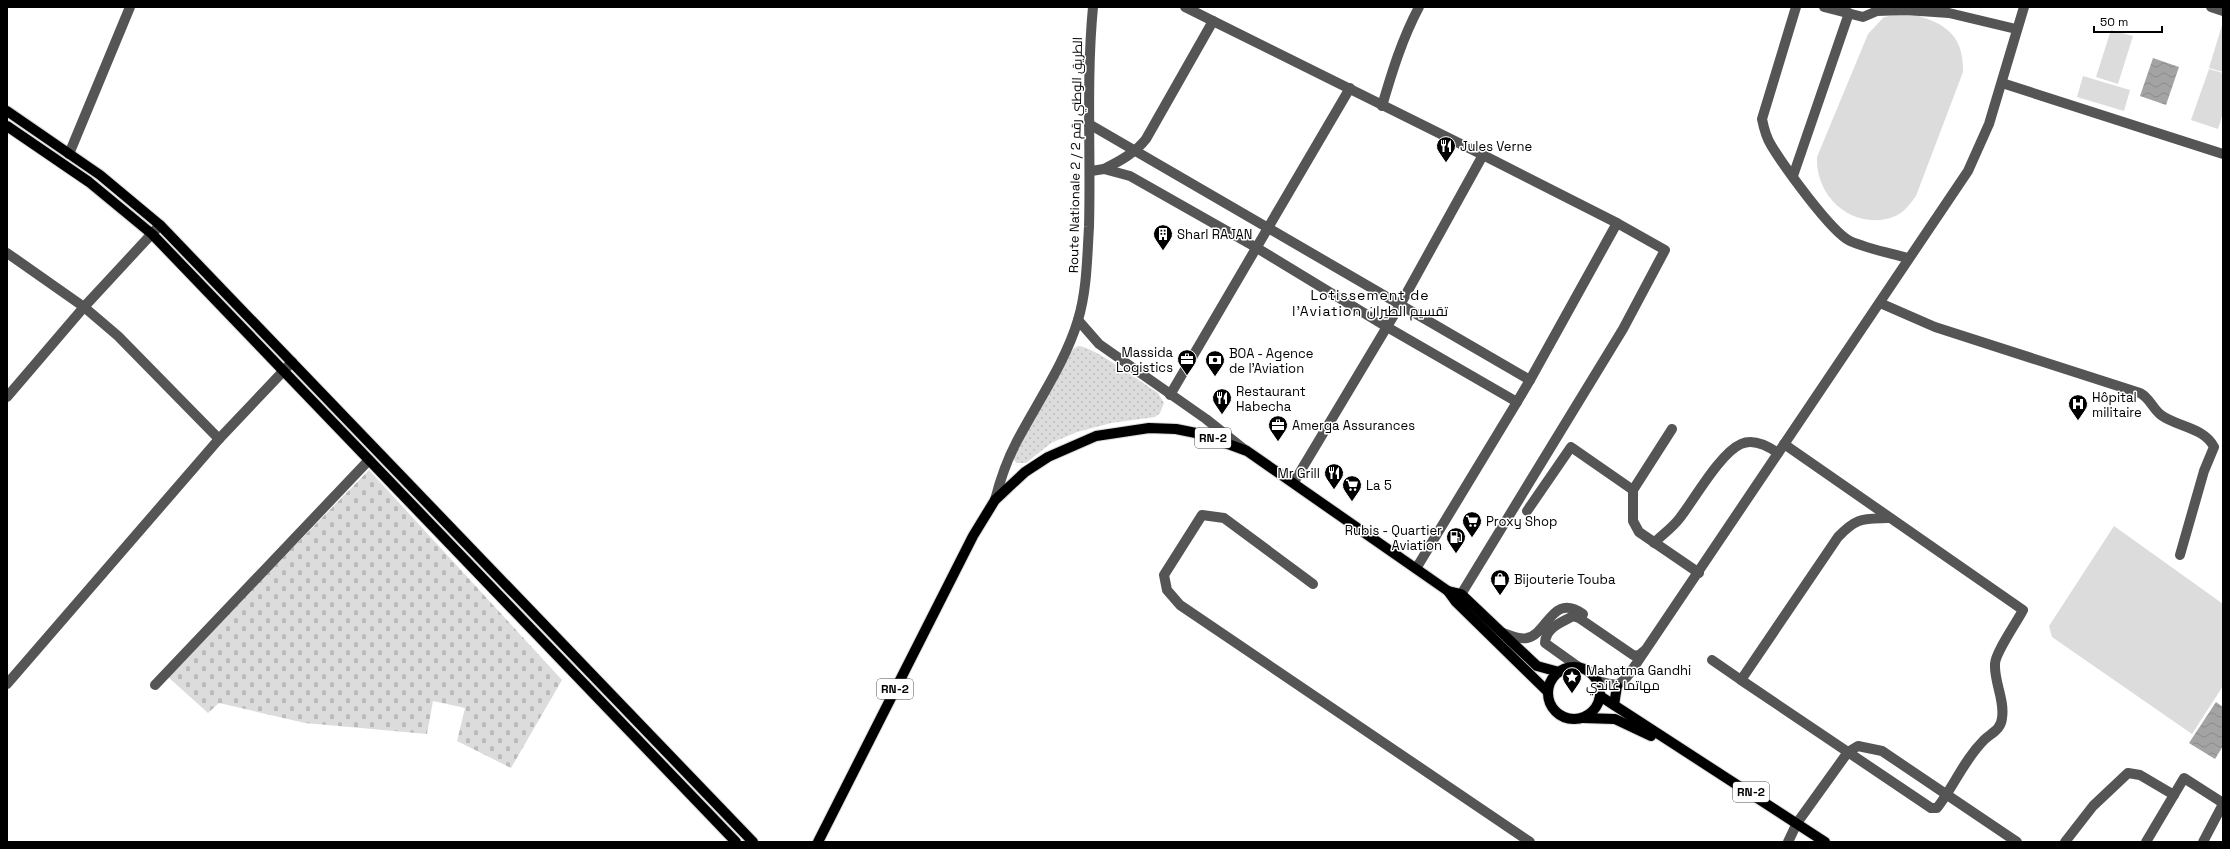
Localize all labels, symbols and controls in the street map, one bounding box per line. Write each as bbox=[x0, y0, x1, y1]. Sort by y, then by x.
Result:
scale bar bbox=[2094, 8, 2162, 34]
text: 50 m bbox=[2100, 14, 2128, 30]
street label: Route Nationale 2 / الطريق الوطني رقم 2 bbox=[1065, 37, 1088, 273]
restaurant icon: Jules Verne bbox=[1435, 135, 1457, 163]
place label: Jules Verne bbox=[1460, 138, 1532, 155]
building icon: Sharl RAJAN bbox=[1152, 223, 1174, 251]
place label: Sharl RAJAN bbox=[1177, 226, 1252, 243]
district label: Lotissement de l'Aviation تقسيم الطيران bbox=[1292, 286, 1448, 321]
place label: Massida Logistics bbox=[1116, 344, 1174, 376]
place label: BOA - Agence de l'Aviation bbox=[1229, 345, 1314, 377]
office icon: Massida Logistics bbox=[1176, 348, 1198, 376]
bank icon: BOA - Agence de l'Aviation bbox=[1204, 349, 1226, 377]
place label: Restaurant Habecha bbox=[1236, 383, 1306, 415]
restaurant icon: Restaurant Habecha bbox=[1211, 387, 1233, 415]
place label: Hôpital militaire bbox=[2092, 389, 2142, 421]
hospital icon: Hôpital militaire bbox=[2067, 393, 2089, 421]
office icon: Amerga Assurances bbox=[1267, 414, 1289, 442]
place label: Amerga Assurances bbox=[1292, 417, 1415, 434]
road number: RN-2 bbox=[1195, 428, 1231, 448]
restaurant icon: Mr Grill bbox=[1323, 462, 1345, 490]
place label: Mr Grill bbox=[1277, 465, 1320, 482]
supermarket icon: La 5 bbox=[1341, 474, 1363, 502]
place label: La 5 bbox=[1366, 477, 1392, 494]
supermarket icon: Proxy Shop bbox=[1461, 510, 1483, 538]
place label: Proxy Shop bbox=[1486, 513, 1557, 530]
place label: Rubis - Quartier Aviation bbox=[1345, 522, 1442, 554]
fuel station icon: Rubis - Quartier Aviation bbox=[1445, 526, 1467, 554]
shop icon: Bijouterie Touba bbox=[1489, 568, 1511, 596]
place label: Bijouterie Touba bbox=[1514, 571, 1616, 588]
place label: Mahatma Gandhi مهاتما غاندي bbox=[1586, 662, 1691, 696]
place icon: Mahatma Gandhi مهاتما غاندي bbox=[1561, 666, 1583, 694]
road number: RN-2 bbox=[877, 679, 913, 699]
road number: RN-2 bbox=[1733, 782, 1769, 802]

